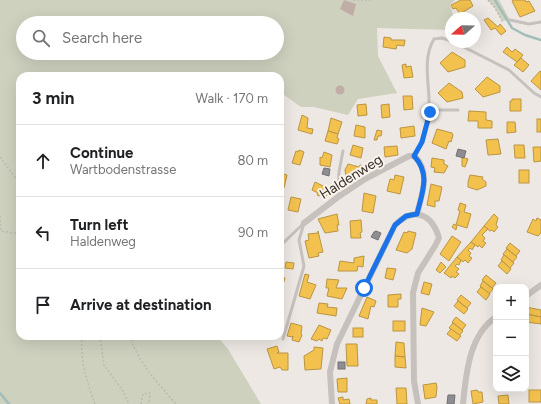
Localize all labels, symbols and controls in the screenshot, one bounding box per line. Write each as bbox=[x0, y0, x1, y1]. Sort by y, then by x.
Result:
north arrow bbox=[445, 12, 481, 48]
search box bbox=[16, 16, 284, 60]
icon: search bbox=[30, 27, 52, 49]
text: Search here bbox=[62, 29, 142, 47]
text: 3 min bbox=[32, 88, 74, 108]
text: Walk · 170 m bbox=[196, 91, 268, 106]
route end bbox=[421, 103, 439, 121]
text: Continue bbox=[70, 144, 133, 162]
icon: ahead bbox=[32, 150, 54, 172]
street label: Haldenweg bbox=[316, 151, 386, 203]
text: 80 m bbox=[237, 153, 268, 168]
text: Wartbodenstrasse bbox=[70, 162, 176, 177]
text: Turn left bbox=[70, 216, 128, 234]
icon: left bbox=[32, 222, 54, 244]
text: 90 m bbox=[238, 225, 268, 240]
text: Haldenweg bbox=[70, 234, 136, 249]
route start bbox=[355, 279, 373, 297]
map controls bbox=[493, 284, 529, 392]
button: + bbox=[493, 284, 529, 320]
icon: arrive bbox=[32, 294, 54, 316]
text: Arrive at destination bbox=[70, 296, 211, 314]
button: − bbox=[493, 320, 529, 356]
button: layers bbox=[493, 356, 529, 392]

